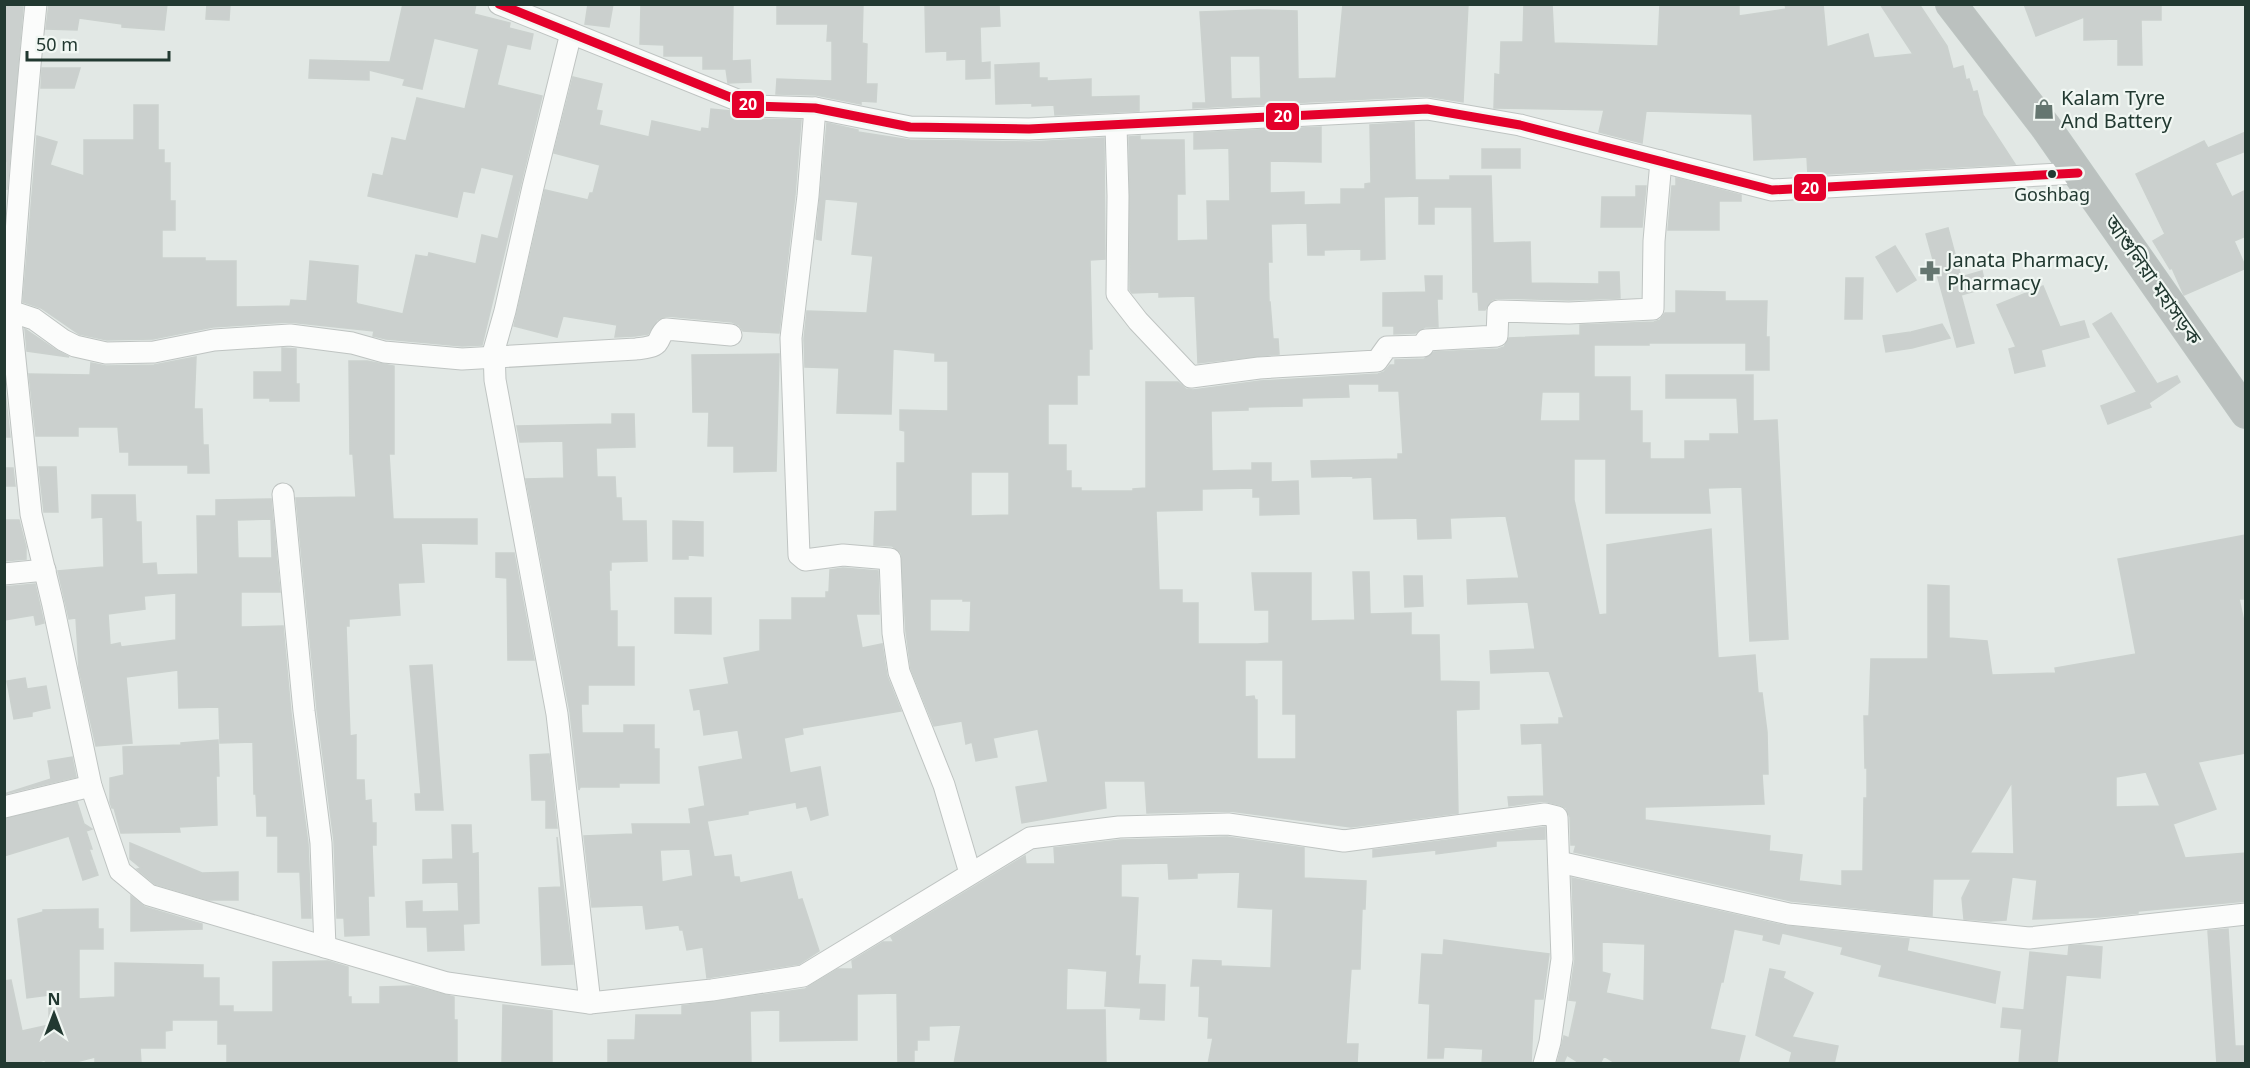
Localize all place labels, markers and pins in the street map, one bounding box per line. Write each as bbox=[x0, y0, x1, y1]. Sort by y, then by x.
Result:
place label: Kalam Tyre And Battery bbox=[2061, 84, 2173, 134]
shop icon: Kalam Tyre And Battery bbox=[2032, 97, 2056, 121]
marker: Goshbag bbox=[2046, 168, 2058, 180]
place label: Goshbag bbox=[2014, 182, 2090, 206]
place label: Janata Pharmacy, Pharmacy bbox=[1945, 246, 2109, 296]
pharmacy icon: Janata Pharmacy, Pharmacy bbox=[1918, 259, 1942, 283]

